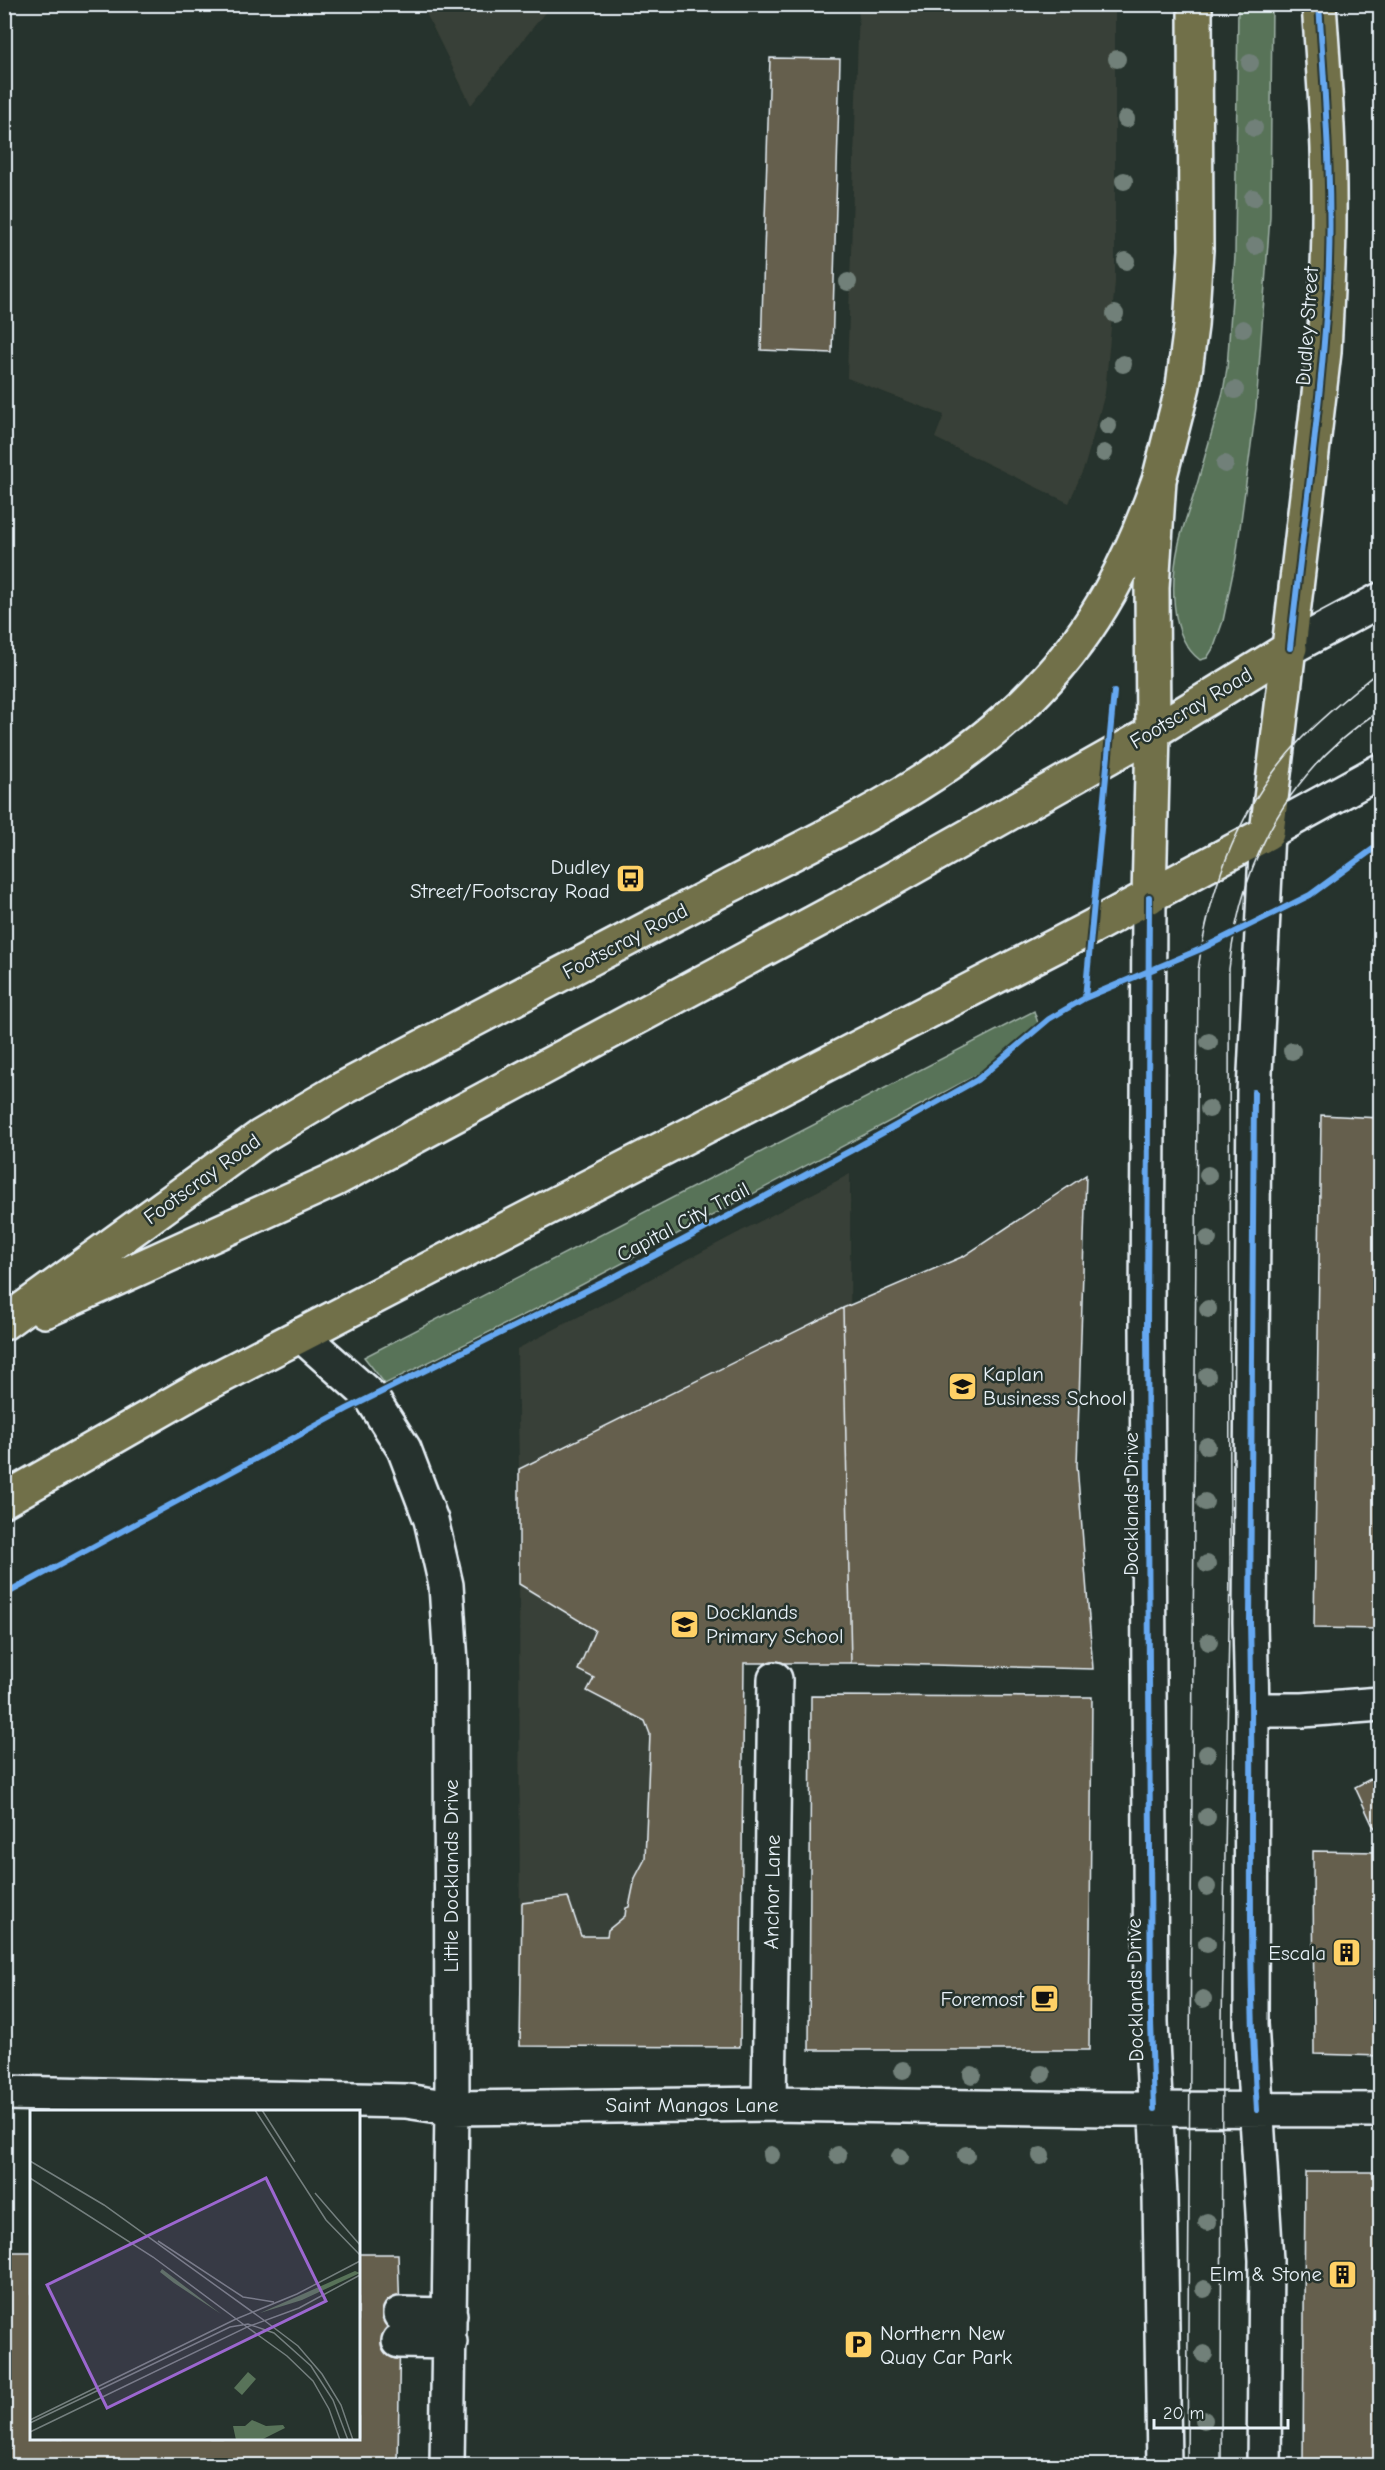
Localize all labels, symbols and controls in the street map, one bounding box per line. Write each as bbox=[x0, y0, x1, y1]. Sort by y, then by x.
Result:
street label: Dudley Street bbox=[1291, 265, 1323, 386]
street label: Footscray Road bbox=[1126, 662, 1256, 754]
place label: Dudley Street/Footscray Road bbox=[410, 855, 611, 903]
bus stop icon: Dudley Street/Footscray Road bbox=[615, 863, 647, 895]
street label: Footscray Road bbox=[558, 898, 692, 984]
street label: Footscray Road bbox=[139, 1129, 265, 1229]
street label: Capital City Trail bbox=[613, 1177, 753, 1267]
place label: Kaplan Business School bbox=[983, 1362, 1127, 1410]
school or university icon: Kaplan Business School bbox=[946, 1370, 978, 1402]
street label: Docklands Drive bbox=[1119, 1432, 1143, 1576]
place label: Docklands Primary School bbox=[706, 1600, 844, 1648]
school or university icon: Docklands Primary School bbox=[669, 1608, 701, 1640]
street label: Little Docklands Drive bbox=[439, 1779, 463, 1973]
street label: Anchor Lane bbox=[759, 1834, 785, 1950]
street label: Docklands Drive bbox=[1122, 1918, 1148, 2062]
building icon: Escala bbox=[1331, 1937, 1363, 1969]
place label: Escala bbox=[1268, 1941, 1326, 1965]
cafe icon: Foremost bbox=[1029, 1983, 1061, 2015]
place label: Foremost bbox=[940, 1987, 1025, 2011]
street label: Saint Mangos Lane bbox=[606, 2093, 778, 2117]
inset map bbox=[30, 2110, 360, 2440]
building icon: Elm & Stone bbox=[1327, 2258, 1359, 2290]
place label: Elm & Stone bbox=[1210, 2262, 1322, 2286]
place label: Northern New Quay Car Park bbox=[880, 2321, 1012, 2369]
parking icon: Northern New Quay Car Park bbox=[843, 2329, 875, 2361]
scale bar bbox=[1154, 2392, 1288, 2430]
text: 20 m bbox=[1163, 2403, 1204, 2424]

